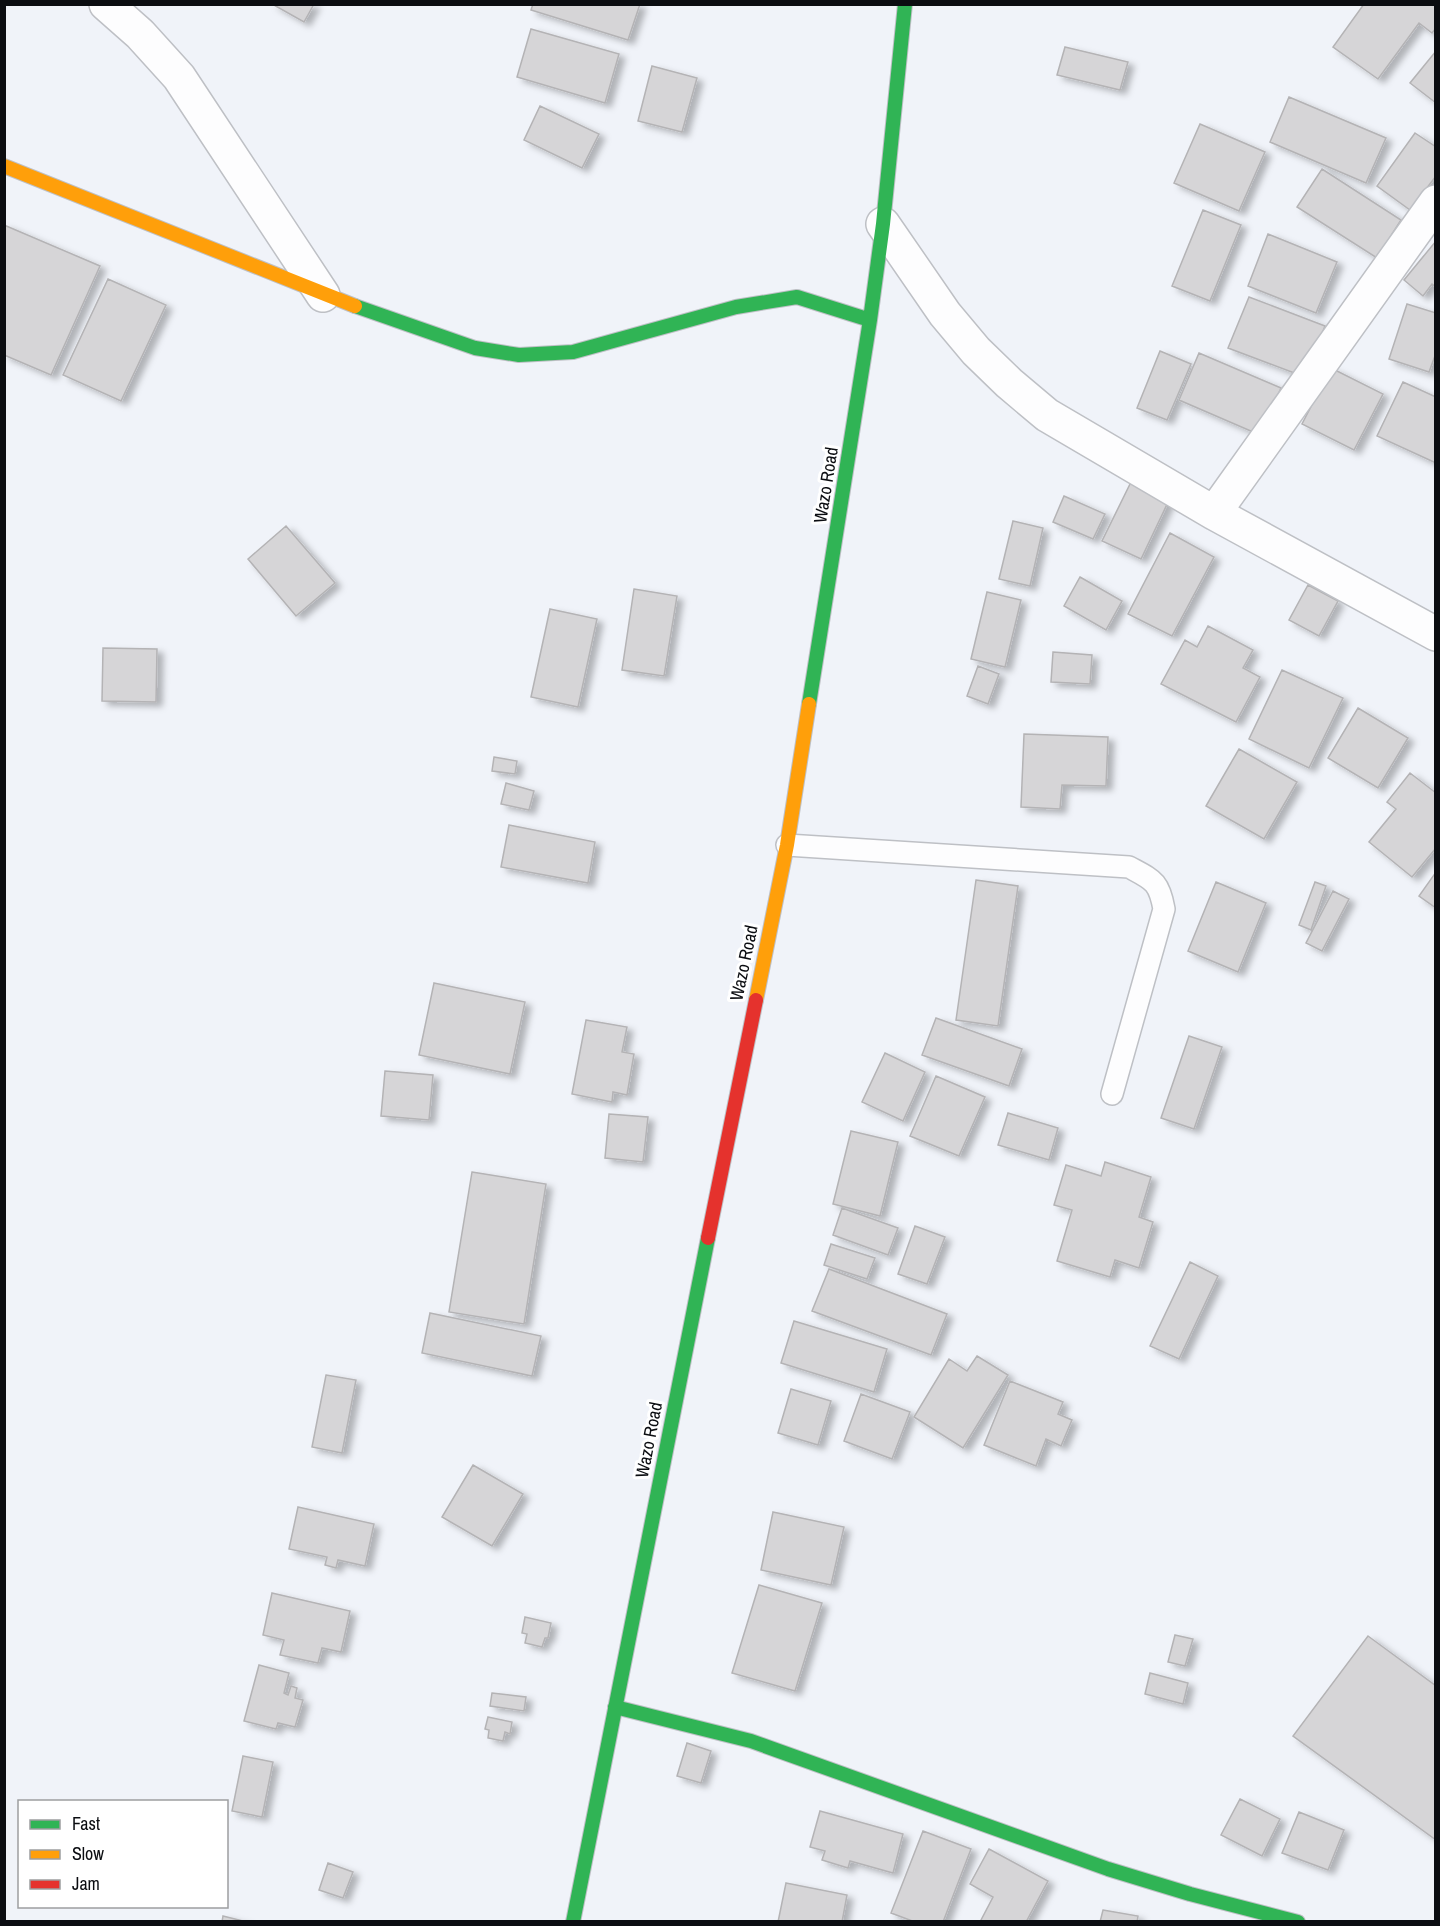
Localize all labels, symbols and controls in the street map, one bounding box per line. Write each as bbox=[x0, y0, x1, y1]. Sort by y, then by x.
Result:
street label: Wazo Road bbox=[807, 445, 844, 525]
street label: Wazo Road bbox=[723, 923, 764, 1003]
street label: Wazo Road bbox=[629, 1400, 668, 1480]
legend bbox=[18, 1800, 228, 1908]
text: Fast bbox=[72, 1811, 100, 1836]
text: Slow bbox=[72, 1841, 104, 1866]
text: Jam bbox=[72, 1871, 100, 1896]

